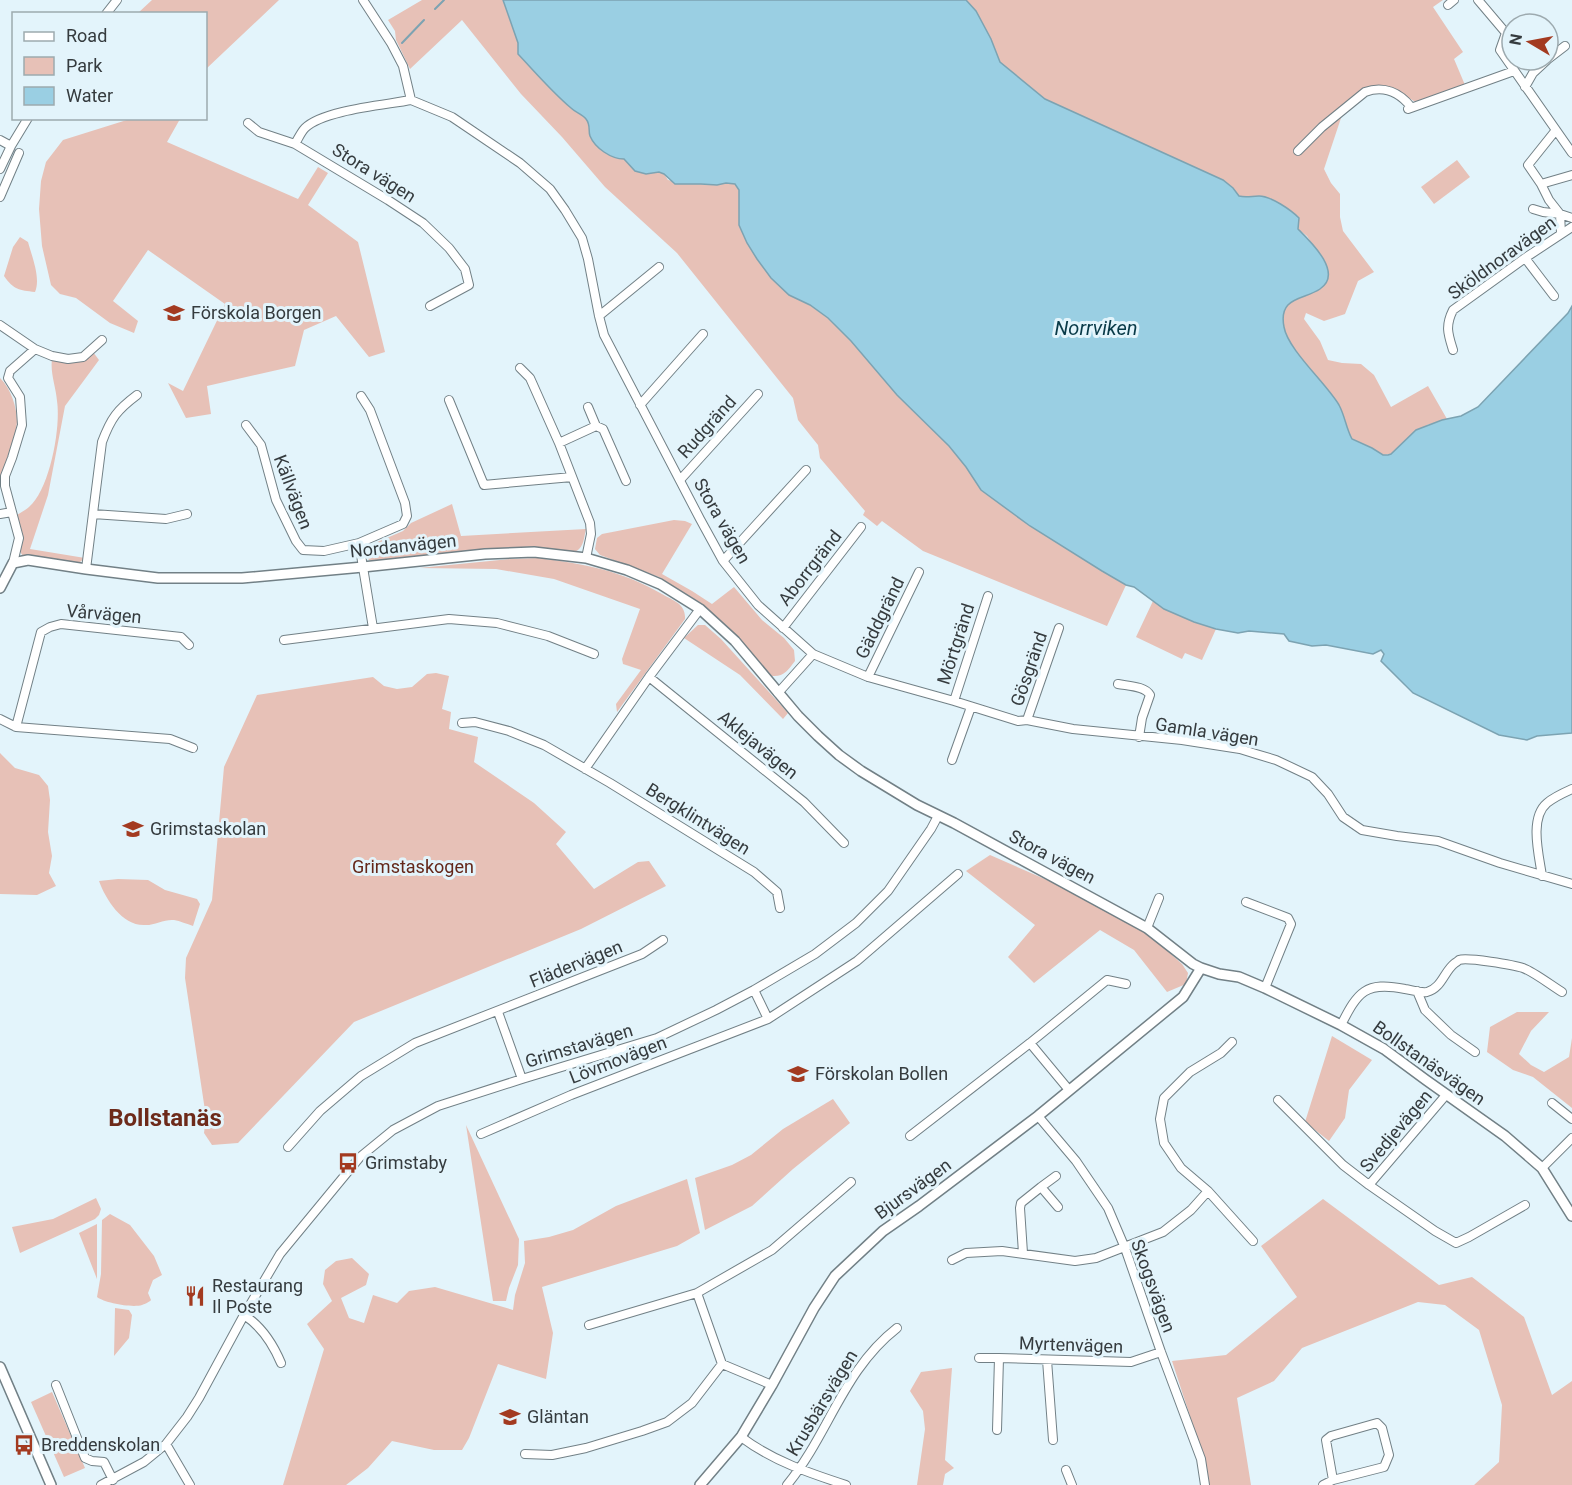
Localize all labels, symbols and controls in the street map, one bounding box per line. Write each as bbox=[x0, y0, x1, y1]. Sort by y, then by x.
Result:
legend bbox=[12, 12, 207, 120]
north arrow bbox=[1500, 12, 1560, 72]
text: Road bbox=[66, 25, 107, 46]
text: N bbox=[1505, 32, 1526, 47]
text: Park bbox=[66, 55, 103, 76]
text: Water bbox=[66, 85, 113, 106]
street label: Stora vägen bbox=[329, 139, 420, 207]
street label: Sköldnoravägen bbox=[1444, 211, 1560, 304]
school or university icon: Förskola Borgen bbox=[162, 301, 186, 325]
place label: Förskola Borgen bbox=[191, 302, 321, 323]
water label: Norrviken bbox=[1055, 316, 1137, 340]
street label: Rudgränd bbox=[673, 391, 740, 462]
street label: Källvägen bbox=[270, 452, 317, 532]
street label: Stora vägen bbox=[690, 475, 755, 567]
street label: Aborrgränd bbox=[774, 526, 846, 610]
street label: Nordanvägen bbox=[349, 529, 457, 562]
street label: Gäddgränd bbox=[851, 574, 908, 662]
street label: Vårvägen bbox=[66, 600, 142, 627]
street label: Mörtgränd bbox=[933, 601, 979, 687]
street label: Gösgränd bbox=[1006, 629, 1051, 709]
street label: Aklejavägen bbox=[714, 706, 803, 783]
street label: Gamla vägen bbox=[1154, 713, 1260, 750]
street label: Bergklintvägen bbox=[642, 778, 754, 859]
school or university icon: Grimstaskolan bbox=[121, 817, 145, 841]
place label: Grimstaskolan bbox=[150, 818, 266, 839]
street label: Stora vägen bbox=[1006, 825, 1099, 888]
park label: Grimstaskogen bbox=[352, 856, 474, 877]
street label: Flädervägen bbox=[526, 935, 625, 992]
street label: Bollstanäsvägen bbox=[1369, 1016, 1489, 1109]
street label: Grimstavägen bbox=[523, 1019, 635, 1072]
street label: Lövmovägen bbox=[566, 1031, 669, 1088]
school or university icon: Förskolan Bollen bbox=[786, 1062, 810, 1086]
place label: Förskolan Bollen bbox=[815, 1063, 948, 1084]
street label: Svedjevägen bbox=[1355, 1085, 1436, 1176]
district label: Bollstanäs bbox=[108, 1104, 222, 1132]
bus stop icon: Grimstaby bbox=[336, 1151, 360, 1175]
place label: Grimstaby bbox=[365, 1152, 448, 1173]
street label: Bjursvägen bbox=[871, 1154, 955, 1223]
street label: Skogsvägen bbox=[1127, 1236, 1180, 1335]
place label: Restaurang Il Poste bbox=[212, 1275, 303, 1317]
restaurant icon: Restaurang Il Poste bbox=[183, 1284, 207, 1308]
street label: Myrtenvägen bbox=[1019, 1332, 1123, 1357]
street label: Krusbärsvägen bbox=[782, 1346, 861, 1460]
school or university icon: Gläntan bbox=[498, 1405, 522, 1429]
place label: Gläntan bbox=[527, 1406, 589, 1427]
bus stop icon: Breddenskolan bbox=[12, 1433, 36, 1457]
place label: Breddenskolan bbox=[41, 1434, 160, 1455]

